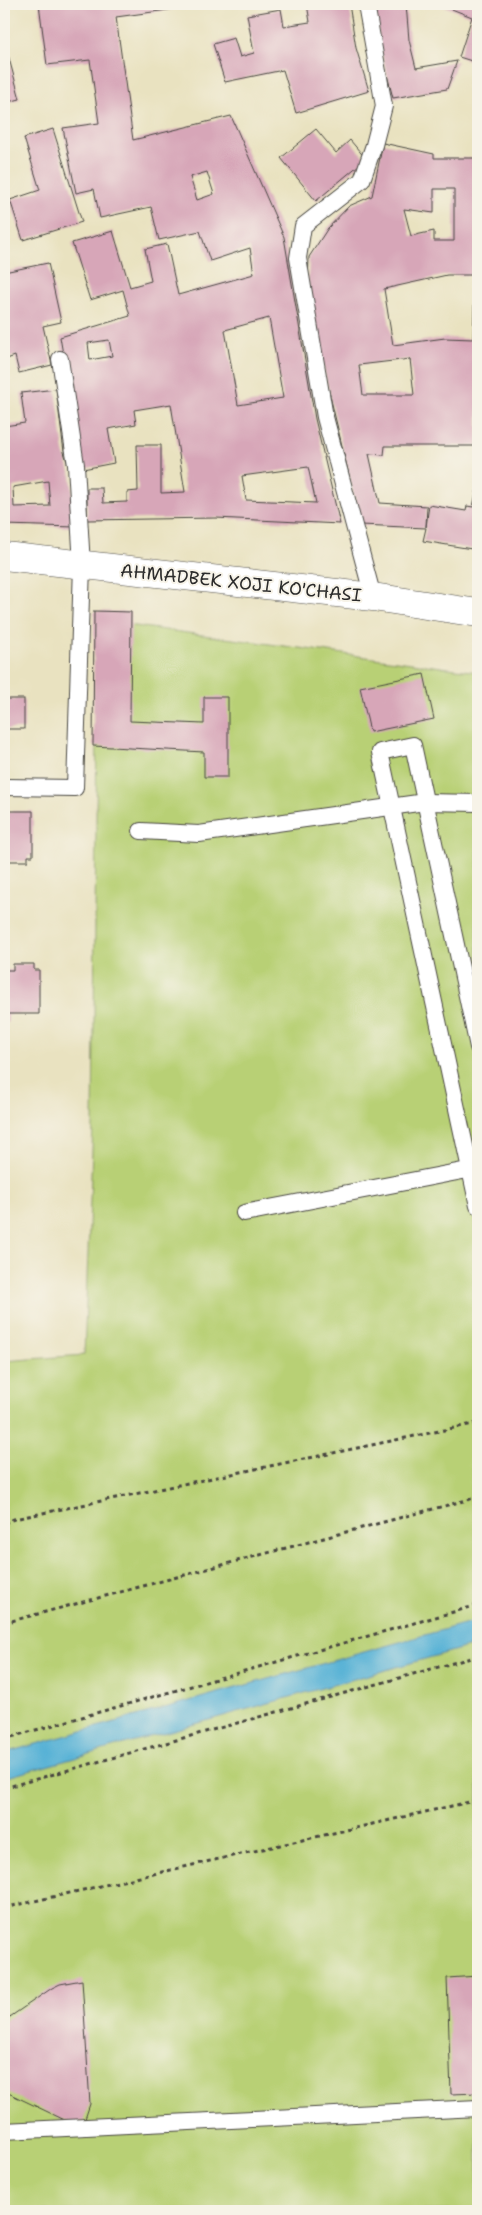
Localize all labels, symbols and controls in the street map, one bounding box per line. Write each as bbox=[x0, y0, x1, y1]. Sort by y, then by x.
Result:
street label: AHMADBEK XOJI KO'CHASI bbox=[119, 558, 363, 608]

